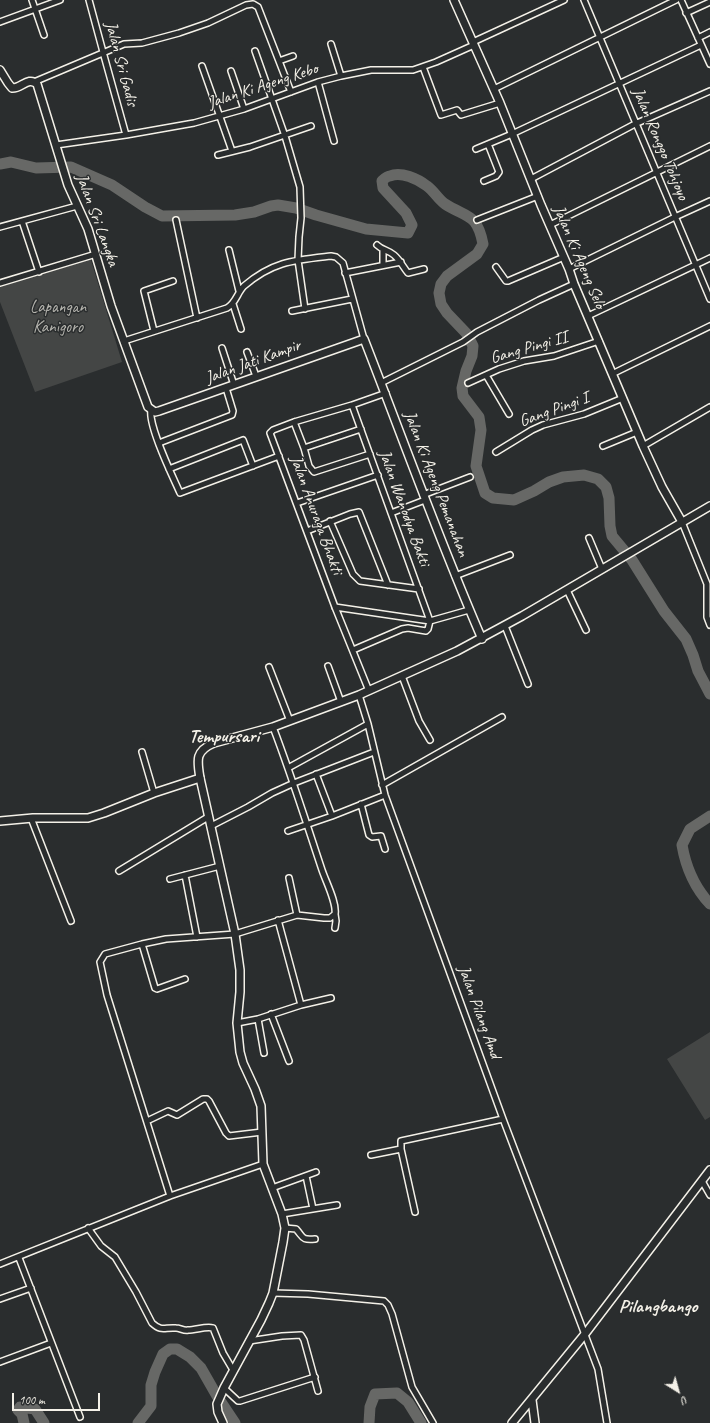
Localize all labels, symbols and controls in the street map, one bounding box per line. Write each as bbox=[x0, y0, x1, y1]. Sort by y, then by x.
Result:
street label: Jalan Sri Gadis bbox=[100, 19, 142, 109]
street label: Jalan Ki Ageng Kebo bbox=[205, 59, 321, 113]
street label: Jalan Ronggo Tohjoyo bbox=[627, 85, 693, 203]
street label: Jalan Sri Langka bbox=[71, 171, 123, 269]
street label: Jalan Ki Ageng Selo bbox=[548, 202, 610, 312]
park label: Lapangan Kanigoro bbox=[30, 298, 86, 338]
street label: Gang Pingi II bbox=[488, 327, 570, 369]
street label: Jalan Jati Kampir bbox=[203, 335, 303, 389]
street label: Gang Pingi I bbox=[516, 388, 592, 432]
street label: Jalan Ki Ageng Pemanahan bbox=[399, 408, 473, 560]
street label: Jalan Wanodya Bakti bbox=[374, 447, 434, 569]
street label: Jalan Anuraga Bhakti bbox=[285, 453, 347, 577]
district label: Tempursari bbox=[189, 726, 259, 748]
street label: Jalan Pilang Amd bbox=[453, 963, 505, 1061]
district label: Pilangbango bbox=[619, 1296, 697, 1318]
north arrow bbox=[658, 1371, 698, 1411]
scale bar bbox=[14, 1385, 102, 1411]
text: 100 m bbox=[19, 1392, 45, 1408]
text: U bbox=[679, 1393, 692, 1408]

